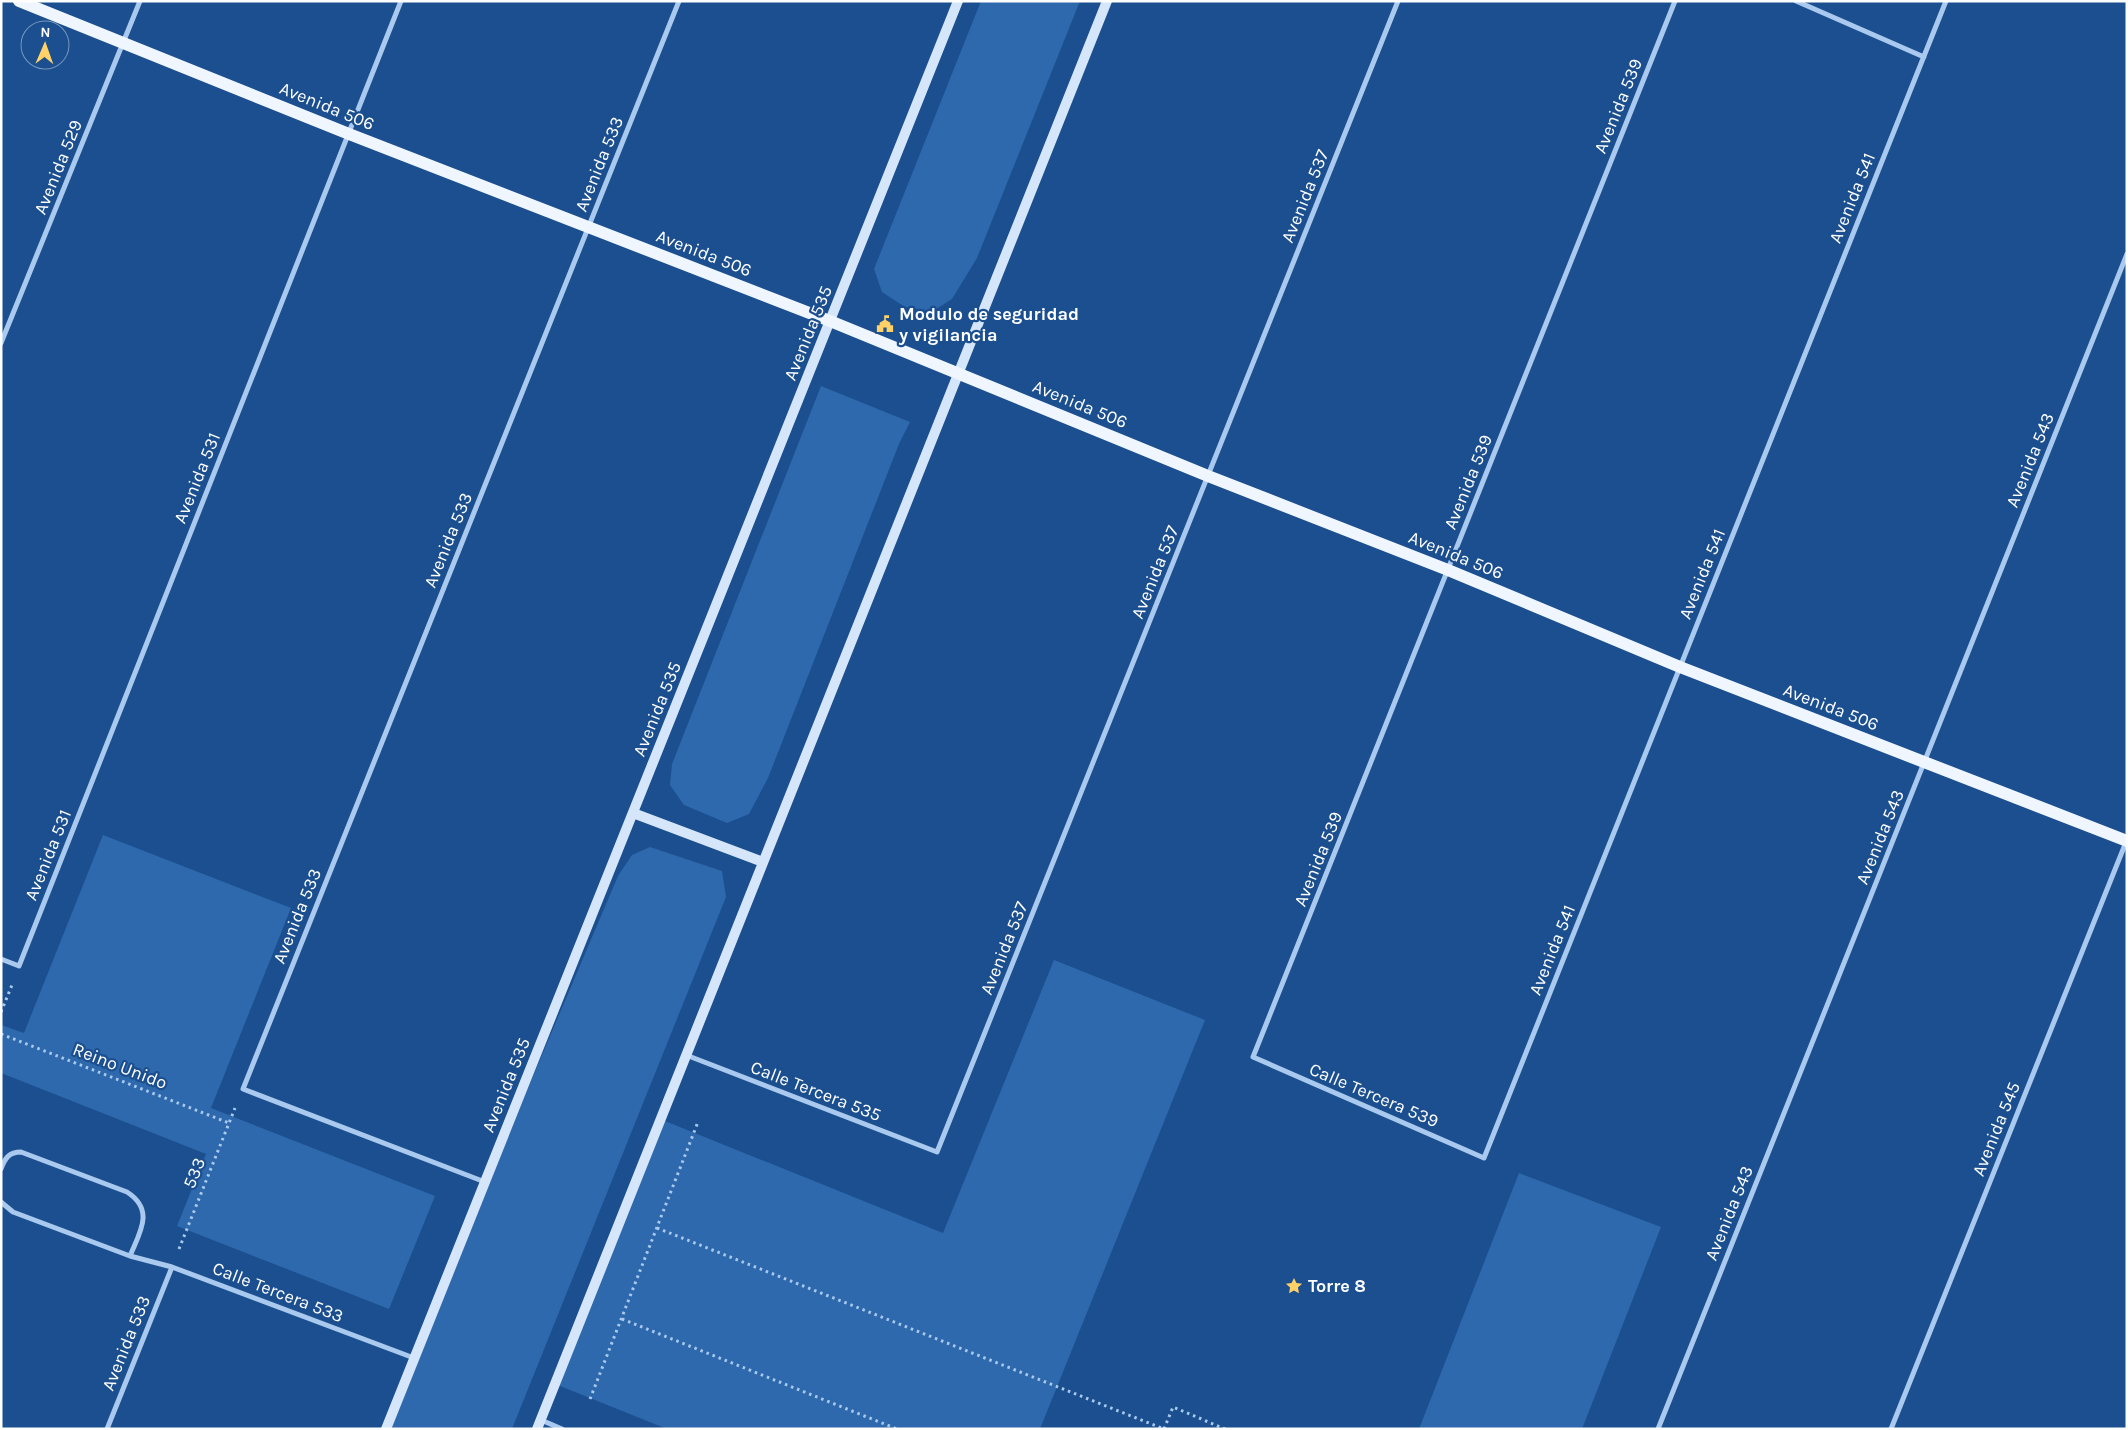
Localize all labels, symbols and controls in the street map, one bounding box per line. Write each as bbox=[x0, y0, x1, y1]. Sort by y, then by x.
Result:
north arrow bbox=[20, 20, 70, 70]
text: N bbox=[40, 24, 51, 41]
street label: Avenida 539 bbox=[1589, 55, 1647, 157]
street label: Avenida 506 bbox=[276, 77, 378, 135]
street label: Avenida 533 bbox=[570, 113, 628, 215]
street label: Avenida 529 bbox=[29, 116, 87, 218]
street label: Avenida 537 bbox=[1276, 146, 1334, 246]
street label: Avenida 541 bbox=[1824, 150, 1880, 246]
street label: Avenida 506 bbox=[653, 225, 755, 281]
street label: Avenida 535 bbox=[779, 282, 837, 384]
place label: Modulo de seguridad y vigilancia bbox=[899, 303, 1079, 346]
public building icon: Modulo de seguridad y vigilancia bbox=[875, 314, 895, 334]
street label: Avenida 506 bbox=[1029, 375, 1131, 433]
street label: Avenida 543 bbox=[2001, 409, 2059, 511]
street label: Avenida 531 bbox=[169, 429, 225, 527]
street label: Avenida 539 bbox=[1439, 431, 1497, 533]
street label: Avenida 533 bbox=[419, 489, 477, 591]
street label: Avenida 537 bbox=[1126, 522, 1184, 622]
street label: Avenida 506 bbox=[1405, 526, 1507, 584]
street label: Avenida 541 bbox=[1674, 526, 1730, 622]
street label: Avenida 535 bbox=[628, 658, 686, 760]
street label: Avenida 506 bbox=[1780, 679, 1882, 735]
street label: Avenida 543 bbox=[1851, 786, 1909, 888]
street label: Avenida 531 bbox=[20, 806, 76, 904]
street label: Avenida 539 bbox=[1289, 808, 1347, 910]
street label: Avenida 533 bbox=[268, 865, 326, 967]
street label: Avenida 537 bbox=[975, 898, 1033, 998]
street label: Avenida 541 bbox=[1524, 902, 1580, 998]
street label: Avenida 535 bbox=[477, 1034, 535, 1136]
street label: Reino Unido bbox=[70, 1038, 170, 1094]
street label: Calle Tercera 535 bbox=[748, 1056, 884, 1126]
street label: Calle Tercera 539 bbox=[1306, 1058, 1442, 1132]
street label: Avenida 545 bbox=[1967, 1079, 2025, 1179]
street label: 533 bbox=[178, 1154, 210, 1192]
street label: Avenida 543 bbox=[1700, 1162, 1758, 1264]
street label: Calle Tercera 533 bbox=[209, 1257, 347, 1327]
place label: Torre 8 bbox=[1308, 1275, 1366, 1297]
place icon: Torre 8 bbox=[1284, 1276, 1304, 1296]
street label: Avenida 533 bbox=[97, 1292, 155, 1394]

